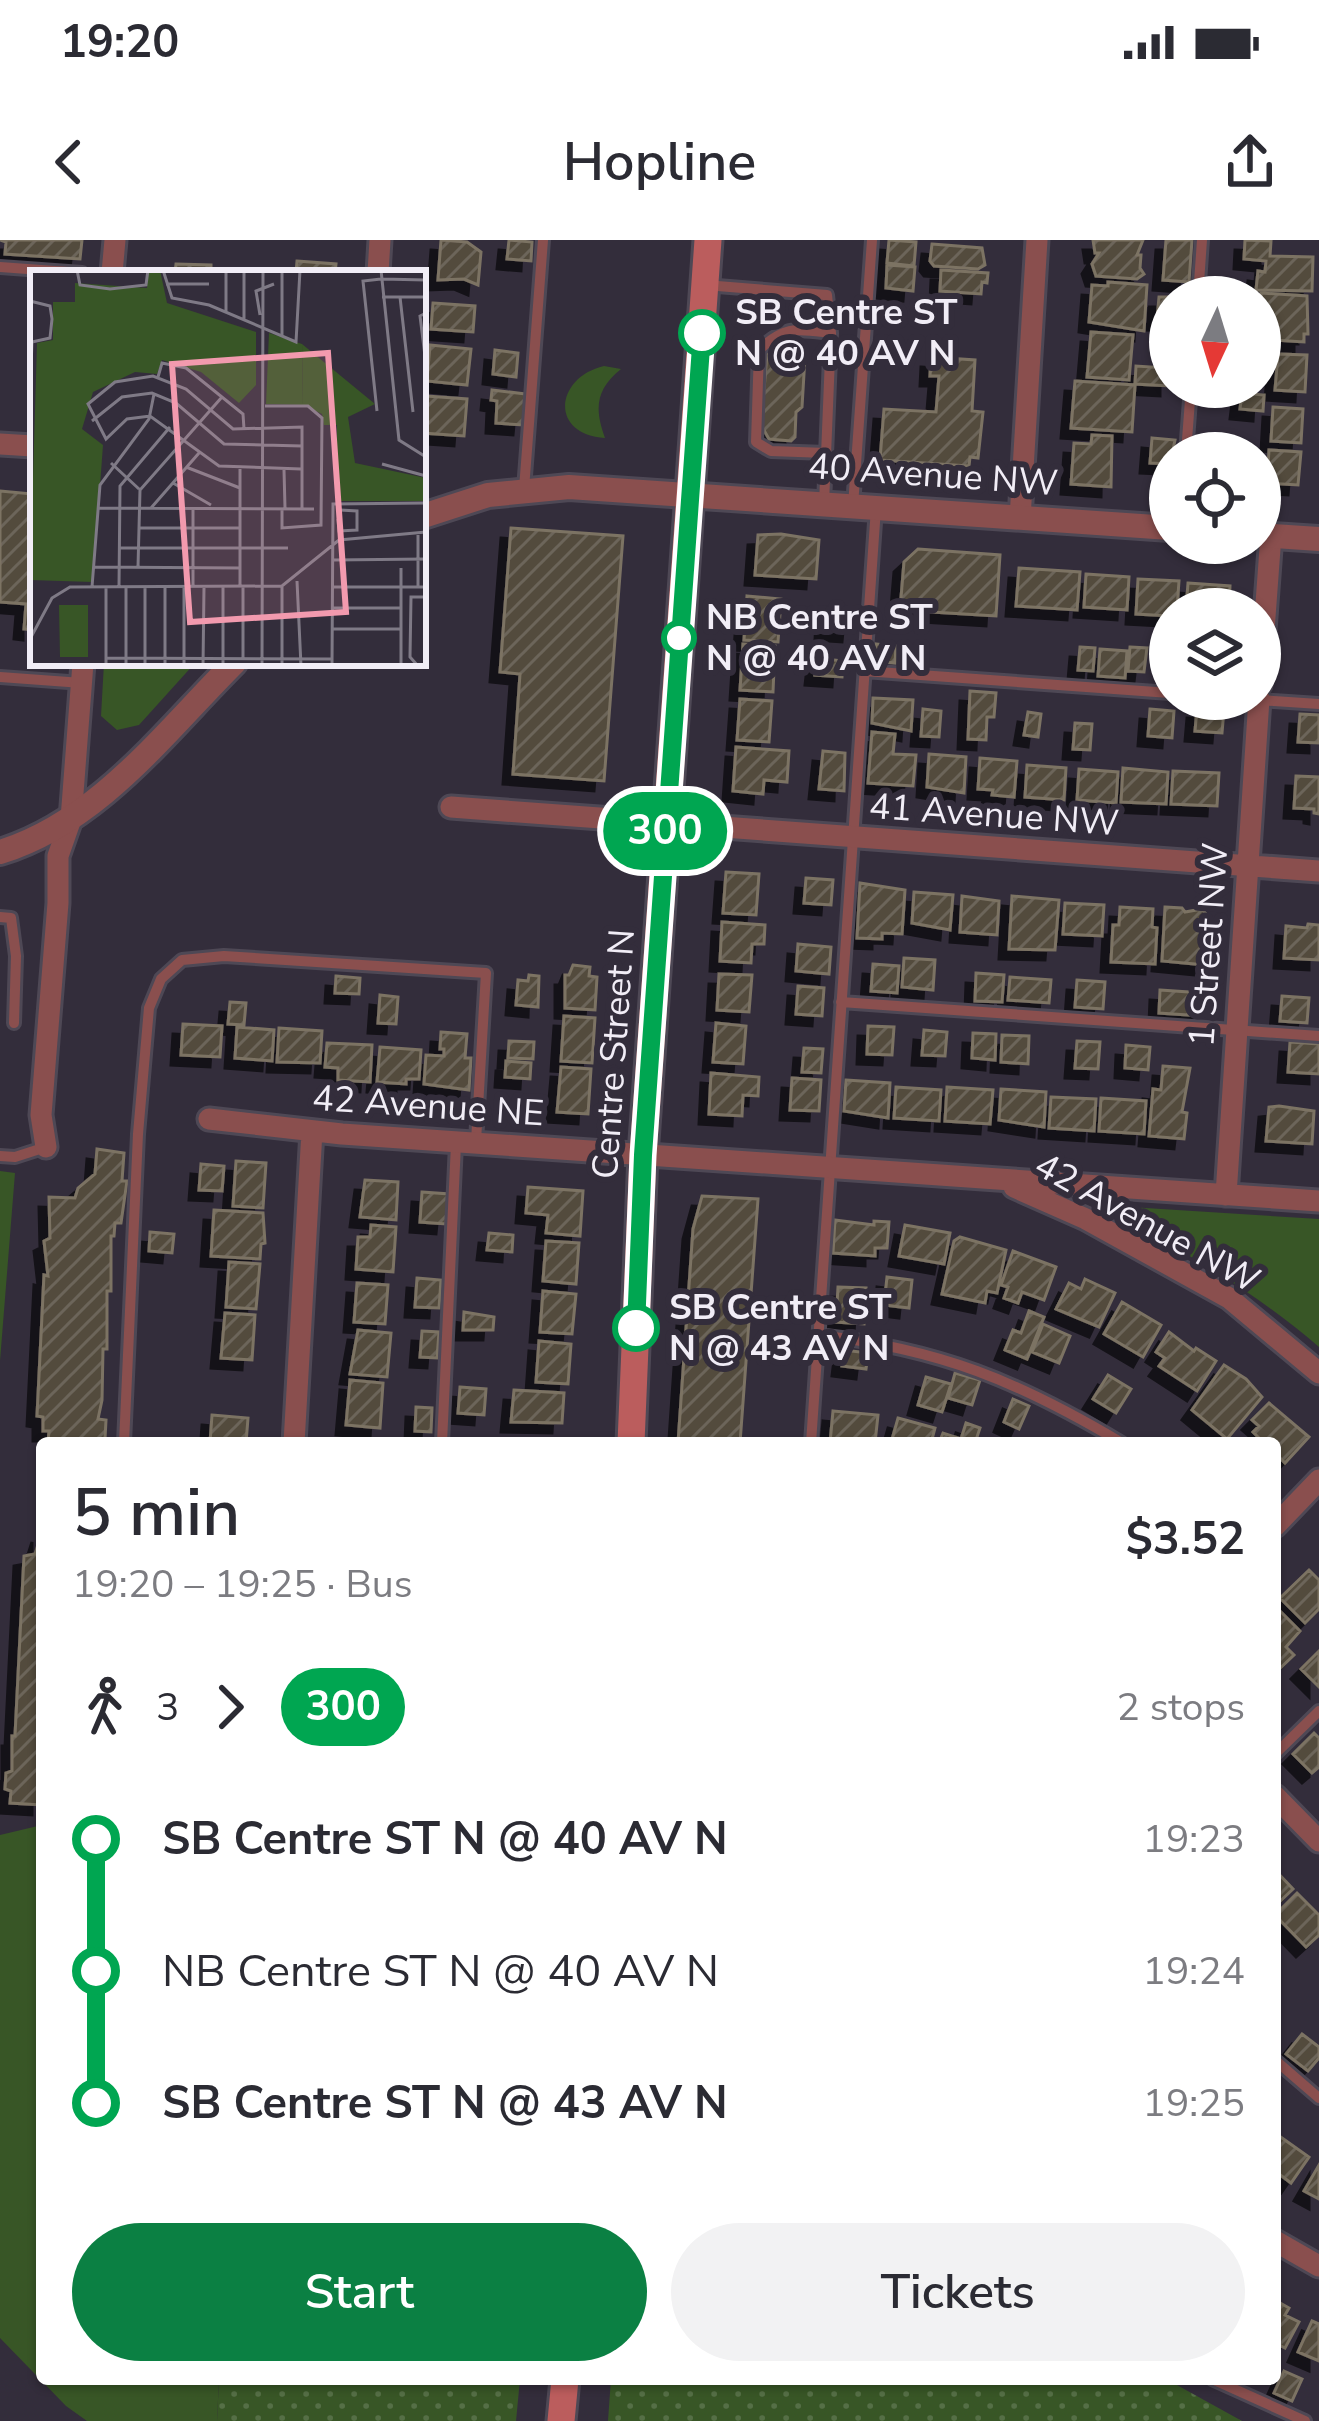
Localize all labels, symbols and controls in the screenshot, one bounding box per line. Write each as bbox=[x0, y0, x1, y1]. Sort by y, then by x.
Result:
text: 19:20 bbox=[60, 12, 179, 73]
text: Hopline bbox=[563, 125, 756, 199]
icon: back bbox=[36, 129, 102, 195]
icon: share bbox=[1217, 129, 1283, 195]
inset map bbox=[30, 270, 426, 666]
north arrow bbox=[1149, 276, 1281, 408]
map controls bbox=[1149, 276, 1281, 720]
place label: SB Centre ST N @ 40 AV N bbox=[735, 288, 958, 378]
marker: SB Centre ST N @ 40 AV N bbox=[680, 311, 724, 355]
button: locate bbox=[1149, 432, 1281, 564]
street label: 40 Avenue NW bbox=[806, 442, 1060, 508]
button: layers bbox=[1149, 588, 1281, 720]
place label: NB Centre ST N @ 40 AV N bbox=[706, 593, 933, 683]
marker: NB Centre ST N @ 40 AV N bbox=[663, 622, 695, 654]
street label: 41 Avenue NW bbox=[867, 782, 1121, 848]
line badge: 300 bbox=[596, 792, 734, 870]
text: 300 bbox=[627, 802, 703, 859]
street label: 1 Street NW bbox=[1177, 841, 1241, 1049]
street label: Centre Street N bbox=[581, 927, 647, 1181]
street label: 42 Avenue NE bbox=[311, 1073, 545, 1139]
street label: 42 Avenue NW bbox=[1026, 1141, 1268, 1305]
place label: SB Centre ST N @ 43 AV N bbox=[669, 1283, 892, 1373]
marker: SB Centre ST N @ 43 AV N bbox=[614, 1306, 658, 1350]
text: 5 min bbox=[72, 1468, 240, 1558]
text: $3.52 bbox=[1126, 1509, 1245, 1570]
text: 19:20 – 19:25 · Bus bbox=[72, 1558, 412, 1611]
icon: walk bbox=[72, 1674, 138, 1740]
icon: forward bbox=[197, 1674, 263, 1740]
text: 300 bbox=[305, 1678, 381, 1735]
text: 3 bbox=[156, 1681, 179, 1734]
text: 2 stops bbox=[1116, 1681, 1245, 1734]
text: SB Centre ST N @ 40 AV N bbox=[162, 1809, 728, 1870]
text: 19:23 bbox=[1143, 1813, 1245, 1866]
text: NB Centre ST N @ 40 AV N bbox=[162, 1941, 719, 2002]
text: 19:24 bbox=[1143, 1945, 1245, 1998]
text: SB Centre ST N @ 43 AV N bbox=[162, 2073, 728, 2134]
text: 19:25 bbox=[1143, 2077, 1245, 2130]
button: Start bbox=[72, 2223, 647, 2361]
button: Tickets bbox=[671, 2223, 1245, 2361]

